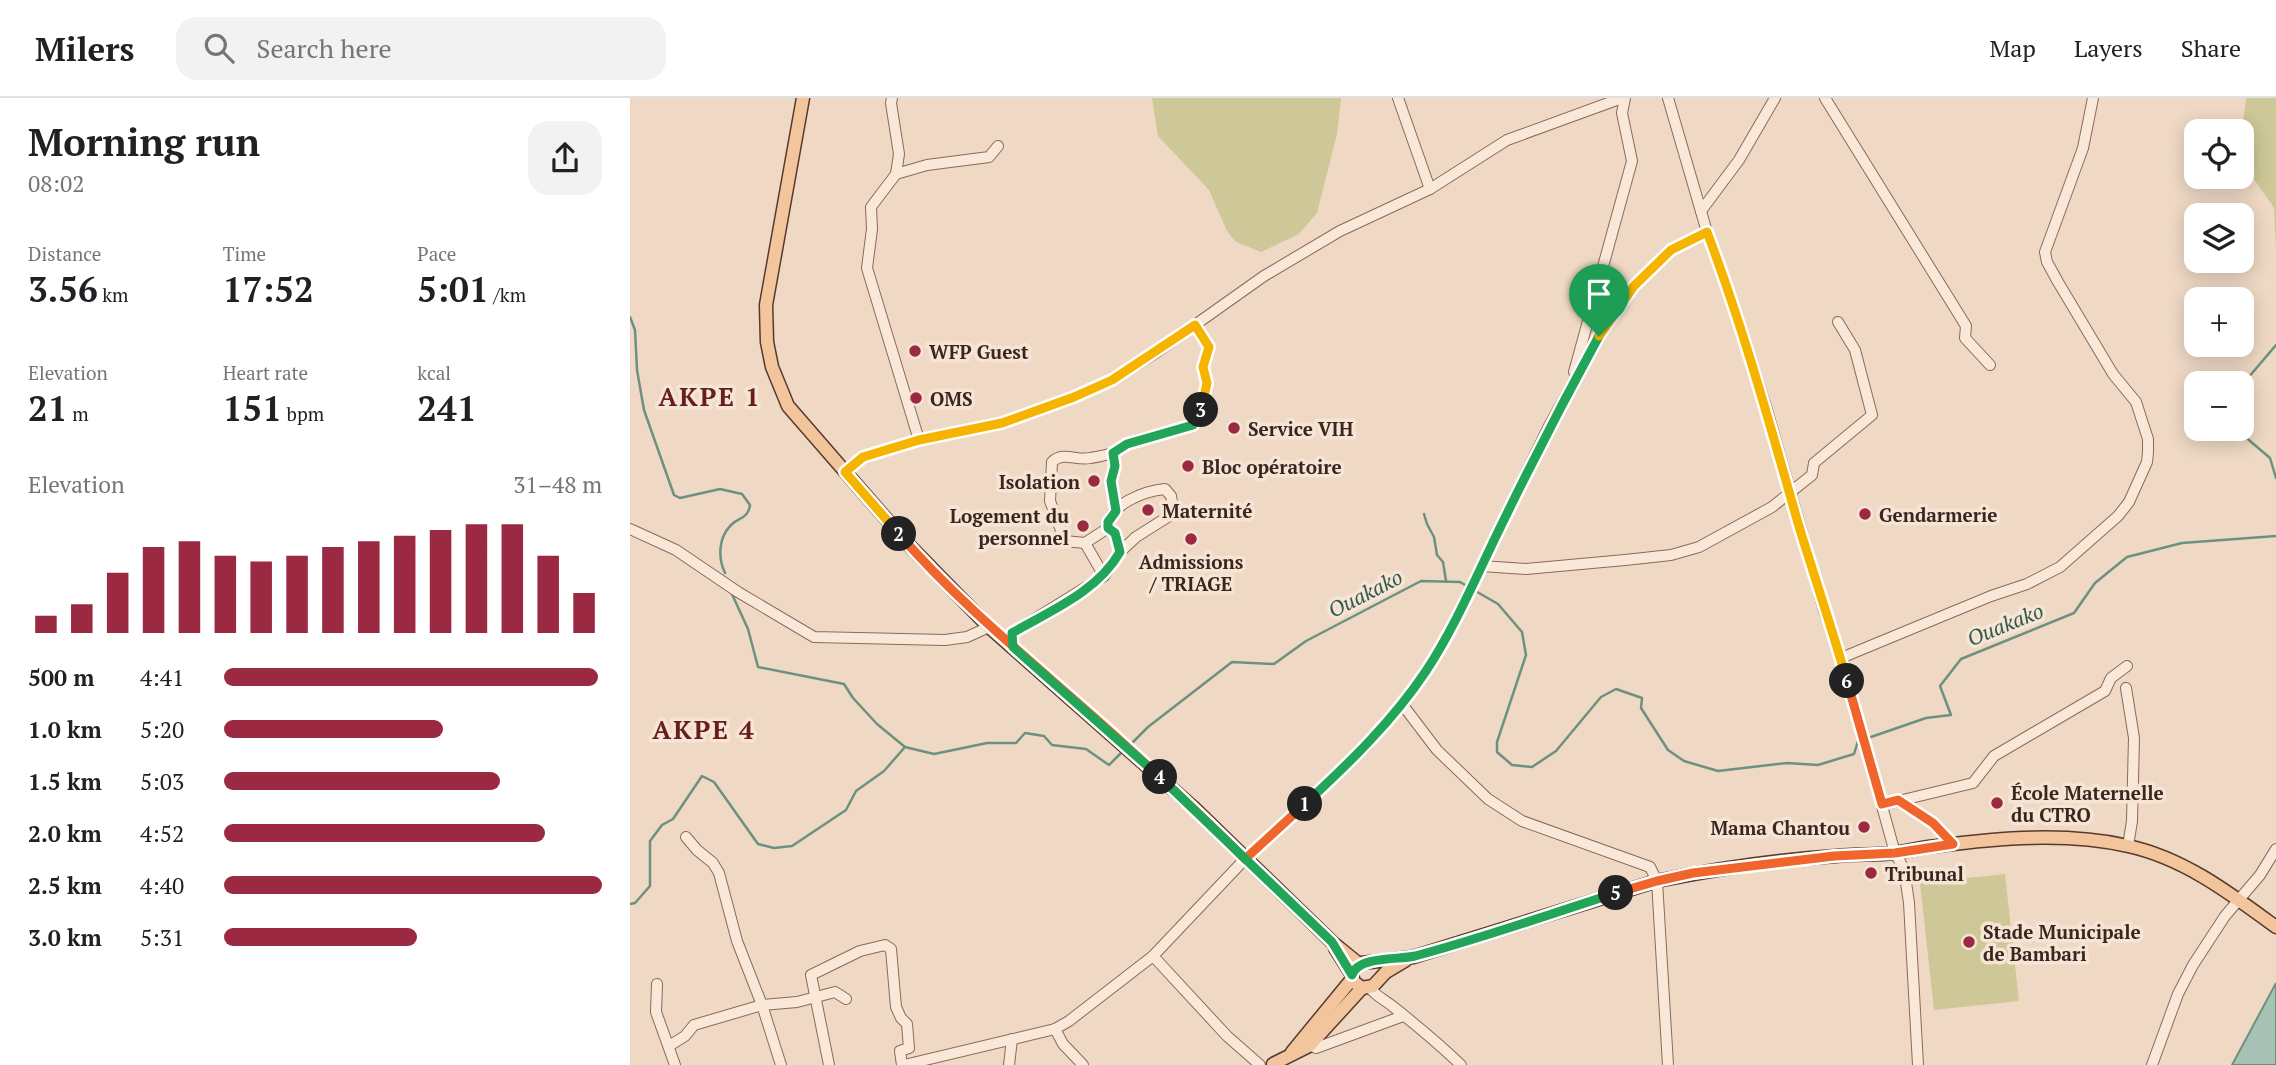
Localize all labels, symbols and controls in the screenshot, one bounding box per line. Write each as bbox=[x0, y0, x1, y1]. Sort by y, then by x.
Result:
search box bbox=[176, 17, 666, 80]
text: Milers bbox=[35, 27, 134, 70]
icon: search bbox=[200, 29, 238, 67]
text: Search here bbox=[256, 31, 392, 65]
text: Map bbox=[1989, 32, 2036, 64]
text: Layers bbox=[2074, 32, 2143, 64]
text: Share bbox=[2181, 32, 2241, 64]
text: Morning run bbox=[28, 117, 260, 167]
map controls bbox=[2184, 119, 2254, 441]
button: locate bbox=[2184, 119, 2254, 189]
button: share bbox=[528, 121, 602, 195]
text: 08:02 bbox=[28, 168, 85, 199]
button: layers bbox=[2184, 203, 2254, 273]
text: Distance bbox=[28, 241, 101, 266]
text: Time bbox=[223, 241, 266, 266]
text: Pace bbox=[417, 241, 456, 266]
pin bbox=[1569, 264, 1629, 336]
text: 3.56 bbox=[28, 266, 98, 312]
text: 17:52 bbox=[223, 266, 314, 312]
text: 5:01 bbox=[417, 266, 489, 312]
icon: arrive bbox=[1580, 275, 1618, 313]
text: km bbox=[98, 282, 129, 307]
text: /km bbox=[489, 282, 526, 307]
button: + bbox=[2184, 287, 2254, 357]
place label: WFP Guest bbox=[929, 339, 1029, 364]
marker: WFP Guest bbox=[907, 343, 923, 359]
text: Elevation bbox=[28, 360, 108, 385]
text: Heart rate bbox=[223, 360, 308, 385]
text: kcal bbox=[417, 360, 451, 385]
button: − bbox=[2184, 371, 2254, 441]
district label: AKPE 1 bbox=[658, 379, 762, 413]
text: 21 bbox=[28, 385, 68, 431]
text: 151 bbox=[223, 385, 282, 431]
text: 241 bbox=[417, 385, 477, 431]
place label: OMS bbox=[930, 386, 973, 411]
marker: OMS bbox=[908, 390, 924, 406]
pin: 3 bbox=[1184, 392, 1218, 428]
text: 3 bbox=[1195, 397, 1206, 422]
text: m bbox=[68, 401, 89, 426]
text: bpm bbox=[282, 401, 324, 426]
place label: Service VIH bbox=[1248, 416, 1354, 441]
marker: Service VIH bbox=[1226, 420, 1242, 436]
place label: Bloc opératoire bbox=[1202, 454, 1342, 479]
marker: Bloc opératoire bbox=[1180, 458, 1196, 474]
text: Elevation bbox=[28, 469, 125, 500]
text: 31–48 m bbox=[513, 469, 602, 500]
place label: Isolation bbox=[999, 469, 1081, 494]
marker: Isolation bbox=[1086, 473, 1102, 489]
place label: Maternité bbox=[1162, 498, 1253, 523]
marker: Maternité bbox=[1140, 502, 1156, 518]
place label: Gendarmerie bbox=[1879, 502, 1998, 527]
place label: Logement du personnel bbox=[950, 503, 1069, 550]
marker: Gendarmerie bbox=[1857, 506, 1873, 522]
pin: 2 bbox=[882, 516, 916, 551]
marker: Logement du personnel bbox=[1075, 518, 1091, 534]
text: 2 bbox=[893, 521, 904, 546]
marker: Admissions / TRIAGE bbox=[1183, 531, 1199, 547]
place label: Admissions / TRIAGE bbox=[1139, 549, 1244, 596]
water label: Ouakako bbox=[1323, 562, 1407, 624]
water label: Ouakako bbox=[1963, 596, 2047, 652]
text: 500 m bbox=[28, 662, 94, 693]
text: 4:41 bbox=[140, 662, 184, 693]
pin: 6 bbox=[1830, 664, 1864, 698]
text: 6 bbox=[1841, 668, 1852, 693]
district label: AKPE 4 bbox=[652, 712, 756, 746]
text: 1.0 km bbox=[28, 714, 102, 745]
text: 5:20 bbox=[140, 714, 184, 745]
pin: 4 bbox=[1142, 760, 1178, 794]
text: 4 bbox=[1154, 764, 1165, 789]
text: 1.5 km bbox=[28, 766, 102, 797]
text: 5:03 bbox=[140, 766, 184, 797]
place label: École Maternelle du CTRO bbox=[2011, 780, 2164, 827]
pin: 1 bbox=[1288, 786, 1322, 822]
text: 1 bbox=[1299, 791, 1310, 816]
marker: École Maternelle du CTRO bbox=[1989, 795, 2005, 811]
place label: Mama Chantou bbox=[1710, 815, 1850, 840]
text: 2.0 km bbox=[28, 818, 102, 849]
text: 4:52 bbox=[140, 818, 184, 849]
marker: Mama Chantou bbox=[1856, 819, 1872, 835]
place label: Tribunal bbox=[1885, 861, 1964, 886]
marker: Tribunal bbox=[1863, 865, 1879, 881]
text: 2.5 km bbox=[28, 870, 102, 901]
text: 4:40 bbox=[140, 870, 184, 901]
pin: 5 bbox=[1598, 876, 1634, 910]
text: 5 bbox=[1610, 880, 1621, 905]
place label: Stade Municipale de Bambari bbox=[1983, 919, 2141, 966]
text: 3.0 km bbox=[28, 922, 102, 953]
text: 5:31 bbox=[140, 922, 184, 953]
marker: Stade Municipale de Bambari bbox=[1961, 934, 1977, 950]

